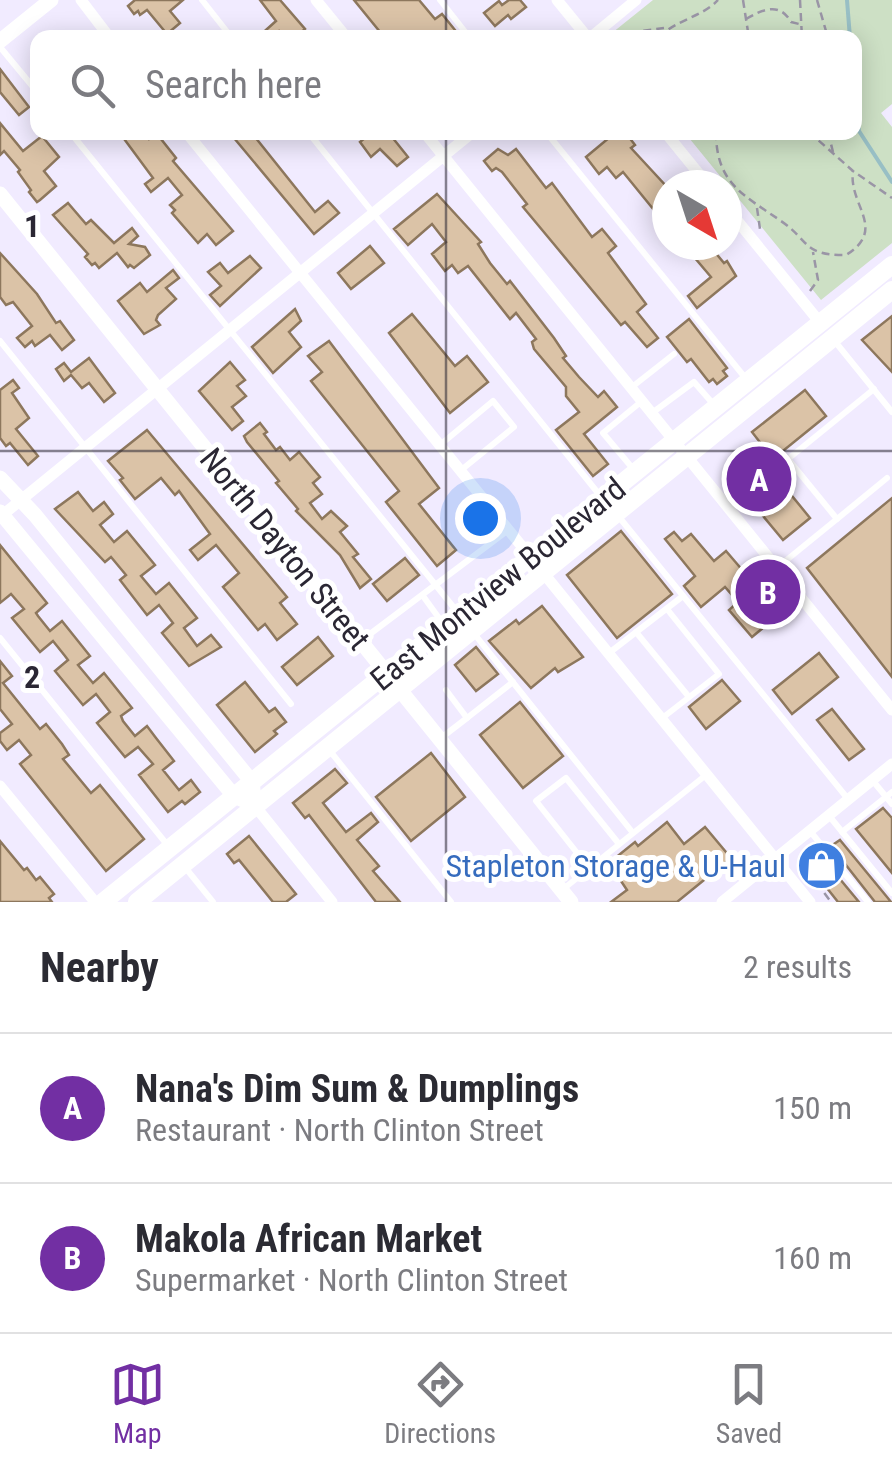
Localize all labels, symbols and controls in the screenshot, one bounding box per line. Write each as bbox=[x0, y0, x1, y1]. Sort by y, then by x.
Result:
search box bbox=[30, 30, 862, 140]
icon: search bbox=[65, 58, 120, 113]
text: Search here bbox=[145, 63, 322, 107]
north arrow bbox=[652, 170, 742, 260]
text: 1 bbox=[24, 207, 40, 245]
street label: North Dayton Street bbox=[192, 441, 378, 657]
pin: A bbox=[726, 442, 792, 516]
street label: East Montview Boulevard bbox=[363, 469, 633, 699]
your location bbox=[455, 493, 506, 544]
pin: B bbox=[736, 554, 800, 630]
text: 2 bbox=[24, 658, 40, 696]
shop icon: Stapleton Storage & U-Haul bbox=[795, 840, 847, 892]
place label: Stapleton Storage & U-Haul bbox=[445, 847, 786, 885]
text: Nearby bbox=[40, 943, 159, 992]
text: 2 results bbox=[743, 948, 852, 986]
text: Nana's Dim Sum & Dumplings bbox=[135, 1067, 579, 1111]
text: A bbox=[63, 1089, 82, 1127]
text: 150 m bbox=[773, 1089, 852, 1127]
text: Restaurant · North Clinton Street bbox=[135, 1111, 544, 1149]
text: Makola African Market bbox=[135, 1217, 482, 1261]
text: B bbox=[64, 1239, 81, 1277]
text: 160 m bbox=[773, 1239, 852, 1277]
text: Supermarket · North Clinton Street bbox=[135, 1261, 568, 1299]
tab: Map bbox=[110, 1357, 165, 1450]
tab: Directions bbox=[384, 1357, 496, 1450]
tab: Saved bbox=[716, 1357, 782, 1450]

